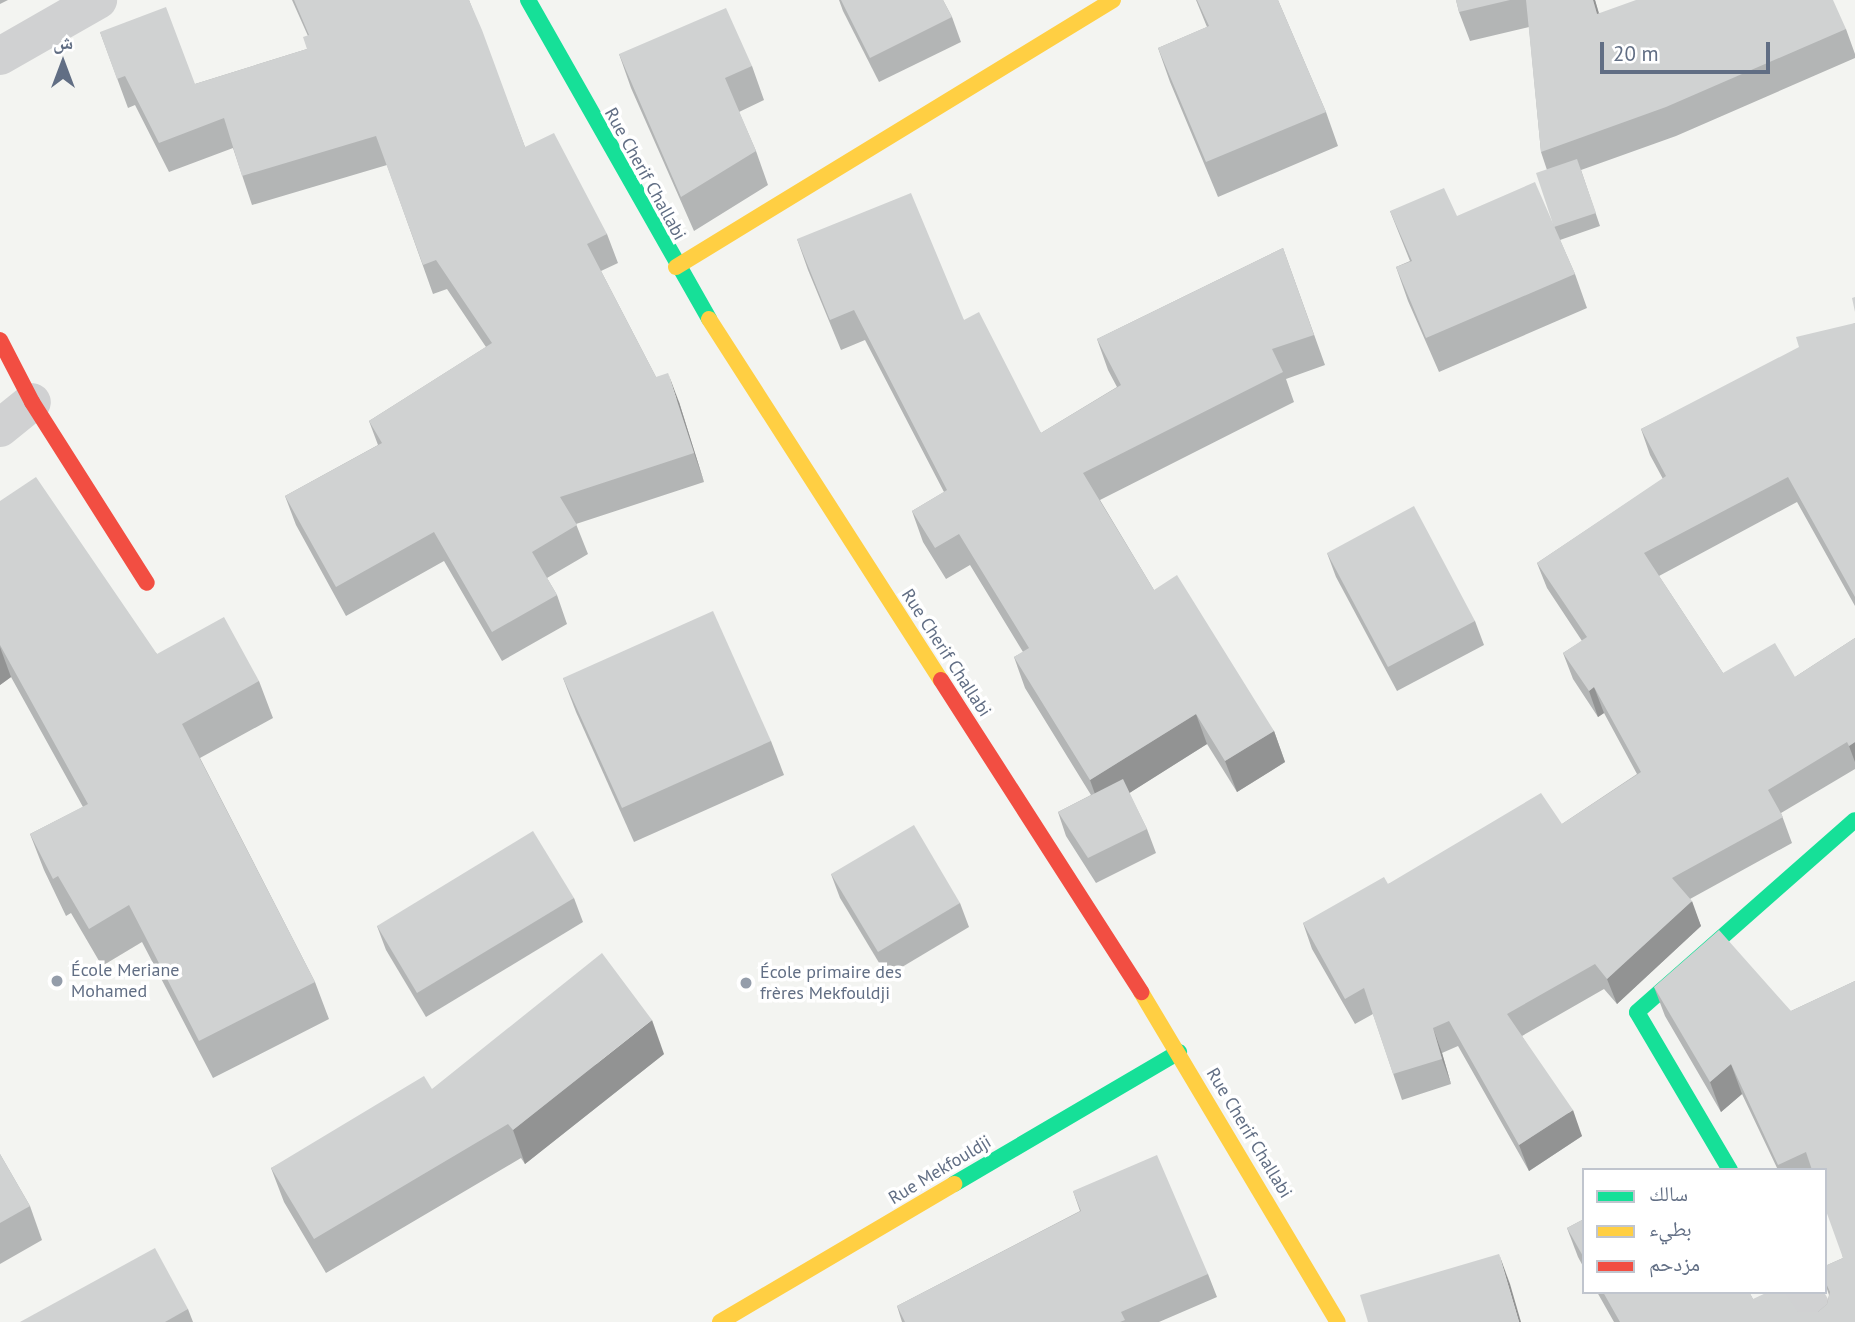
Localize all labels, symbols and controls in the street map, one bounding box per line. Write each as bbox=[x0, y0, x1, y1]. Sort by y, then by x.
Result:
north arrow bbox=[28, 28, 98, 98]
scale bar bbox=[1603, 28, 1773, 72]
text: ش bbox=[53, 30, 73, 54]
text: 20 m bbox=[1613, 40, 1659, 67]
street label: Rue Cherif Challabi bbox=[600, 104, 690, 244]
street label: Rue Cherif Challabi bbox=[897, 585, 995, 721]
place label: École Meriane Mohamed bbox=[71, 960, 179, 1002]
place label: École primaire des frères Mekfouldji bbox=[760, 962, 902, 1004]
marker: École Meriane Mohamed bbox=[49, 973, 65, 989]
marker: École primaire des frères Mekfouldji bbox=[738, 975, 754, 991]
street label: Rue Cherif Challabi bbox=[1202, 1064, 1296, 1202]
street label: Rue Mekfouldji bbox=[885, 1131, 995, 1209]
legend bbox=[1582, 1168, 1827, 1294]
text: سالك bbox=[1649, 1180, 1688, 1207]
text: بطيء bbox=[1649, 1215, 1692, 1242]
text: مزدحم bbox=[1649, 1250, 1700, 1277]

